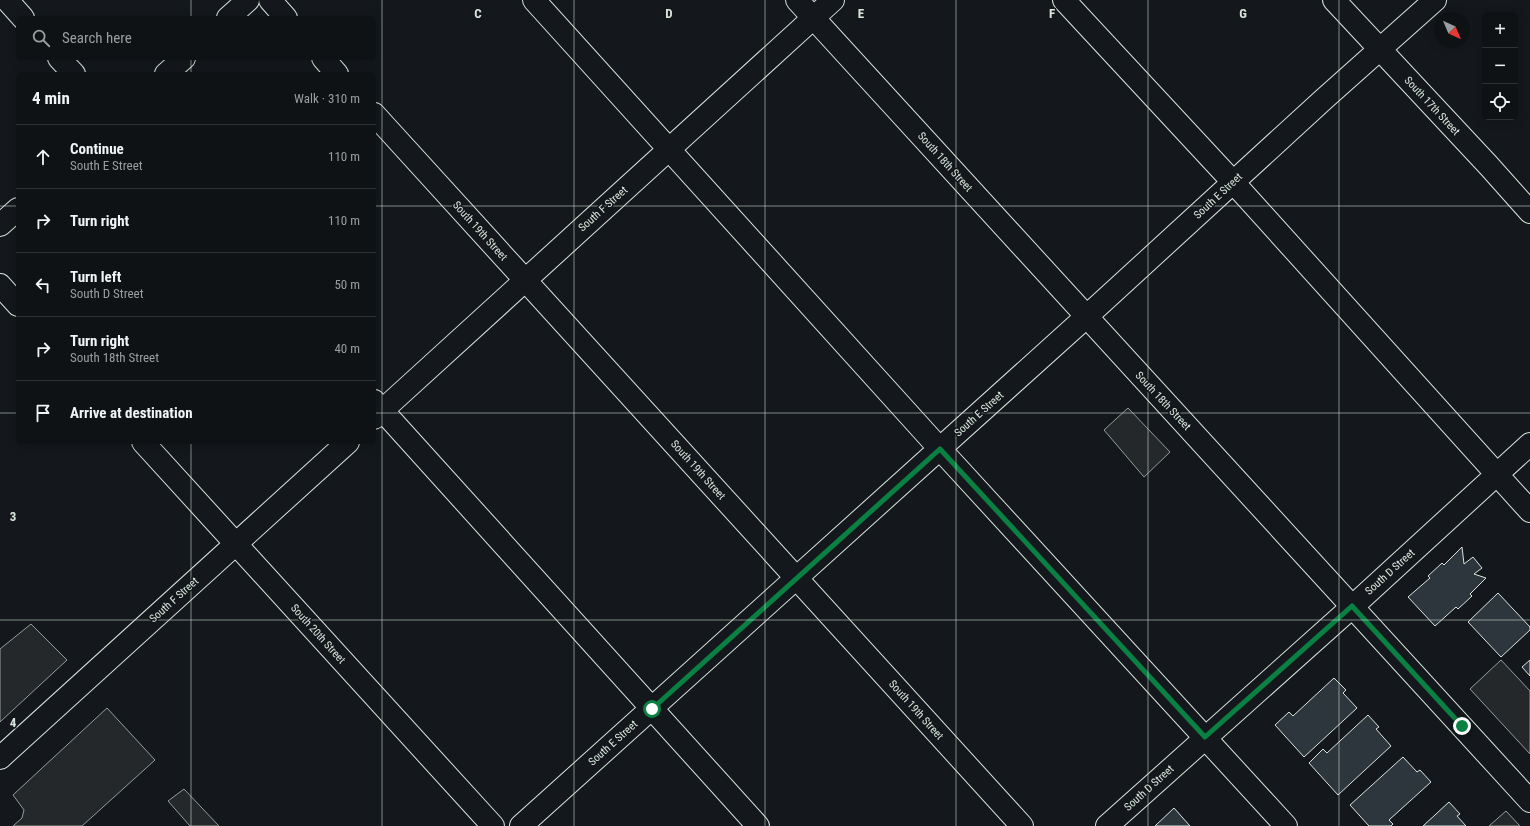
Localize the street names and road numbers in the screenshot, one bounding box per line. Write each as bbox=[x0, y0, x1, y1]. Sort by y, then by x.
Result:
street label: South 17th Street bbox=[1402, 74, 1462, 138]
street label: South 18th Street bbox=[915, 130, 975, 194]
street label: South E Street bbox=[1191, 170, 1245, 222]
street label: South F Street bbox=[576, 184, 630, 234]
street label: South 19th Street bbox=[450, 199, 510, 263]
street label: South 18th Street bbox=[1133, 369, 1193, 433]
street label: South E Street bbox=[952, 389, 1006, 439]
street label: South 19th Street bbox=[668, 438, 728, 502]
street label: South D Street bbox=[1363, 546, 1417, 598]
street label: South F Street bbox=[147, 575, 201, 625]
street label: South 20th Street bbox=[288, 602, 348, 666]
street label: South 19th Street bbox=[886, 678, 946, 742]
street label: South E Street bbox=[586, 718, 640, 768]
street label: South D Street bbox=[1122, 762, 1176, 814]

